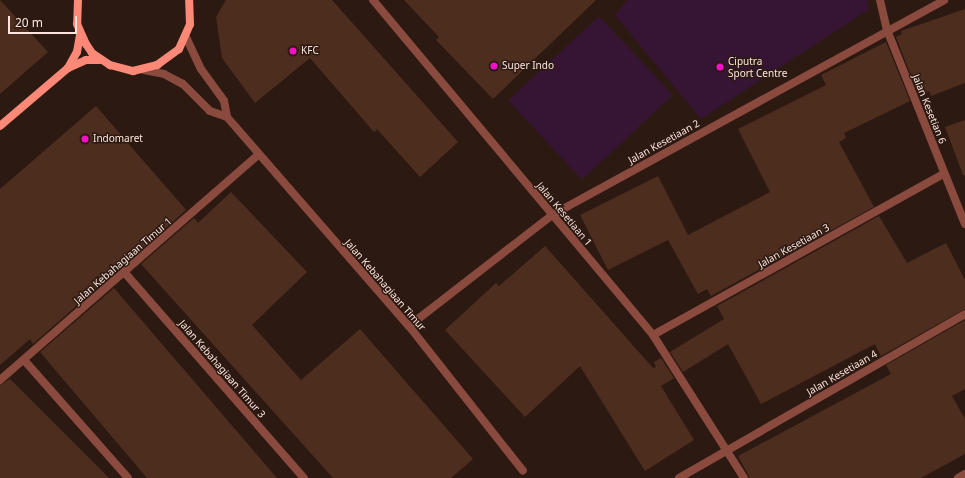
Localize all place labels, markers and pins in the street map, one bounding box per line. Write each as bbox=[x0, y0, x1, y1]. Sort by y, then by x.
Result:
place label: KFC bbox=[301, 45, 319, 57]
marker: KFC bbox=[288, 46, 298, 56]
place label: Ciputra Sport Centre bbox=[728, 55, 787, 78]
place label: Super Indo bbox=[502, 60, 554, 72]
marker: Super Indo bbox=[489, 61, 499, 71]
marker: Ciputra Sport Centre bbox=[715, 62, 725, 72]
place label: Indomaret bbox=[93, 133, 143, 145]
marker: Indomaret bbox=[80, 134, 90, 144]

